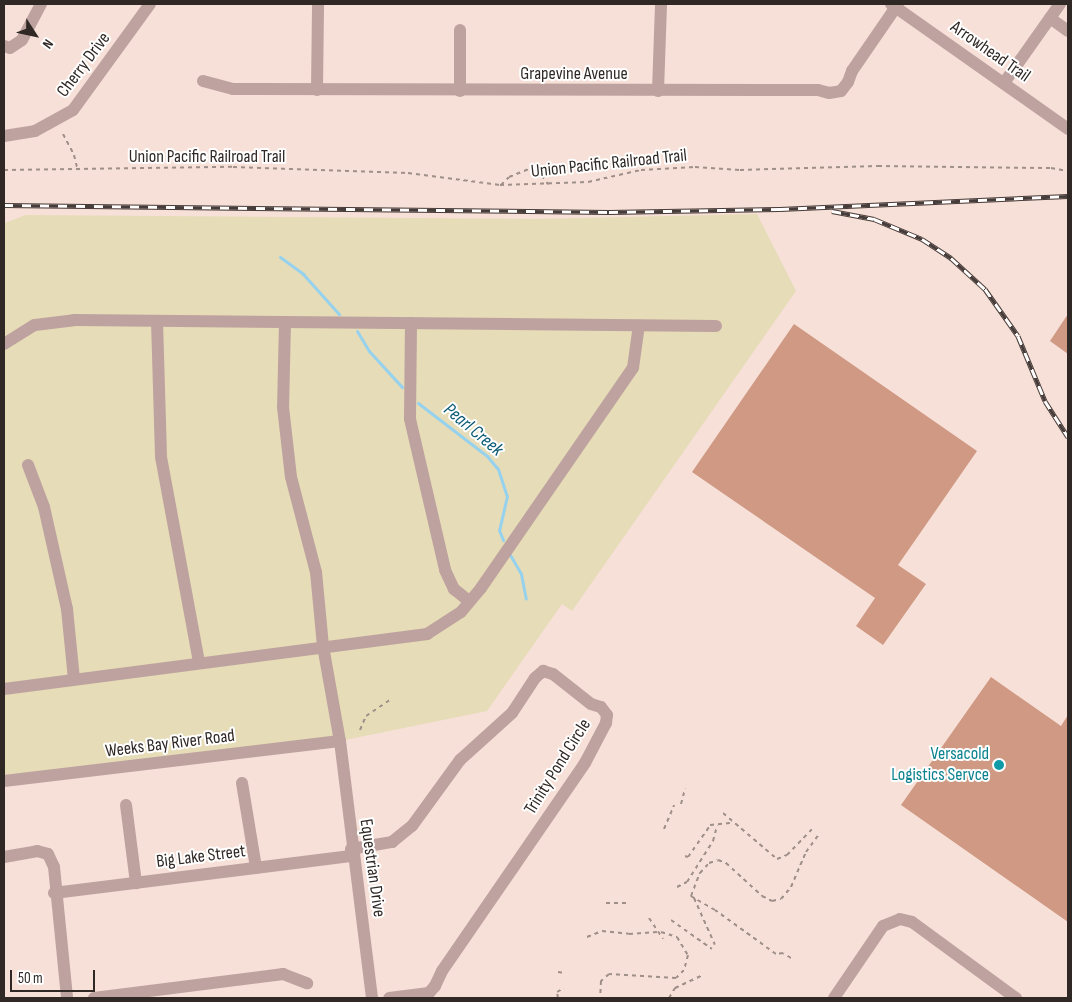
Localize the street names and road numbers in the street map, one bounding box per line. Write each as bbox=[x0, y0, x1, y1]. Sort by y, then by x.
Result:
street label: Arrowhead Trail bbox=[946, 17, 1034, 87]
street label: Cherry Drive bbox=[53, 28, 115, 102]
street label: Grapevine Avenue bbox=[520, 63, 628, 85]
street label: Union Pacific Railroad Trail bbox=[530, 145, 688, 183]
street label: Union Pacific Railroad Trail bbox=[129, 146, 285, 168]
street label: Trinity Pond Circle bbox=[520, 715, 596, 819]
street label: Weeks Bay River Road bbox=[104, 725, 236, 763]
street label: Equestrian Drive bbox=[354, 818, 390, 918]
street label: Big Lake Street bbox=[155, 841, 247, 873]

